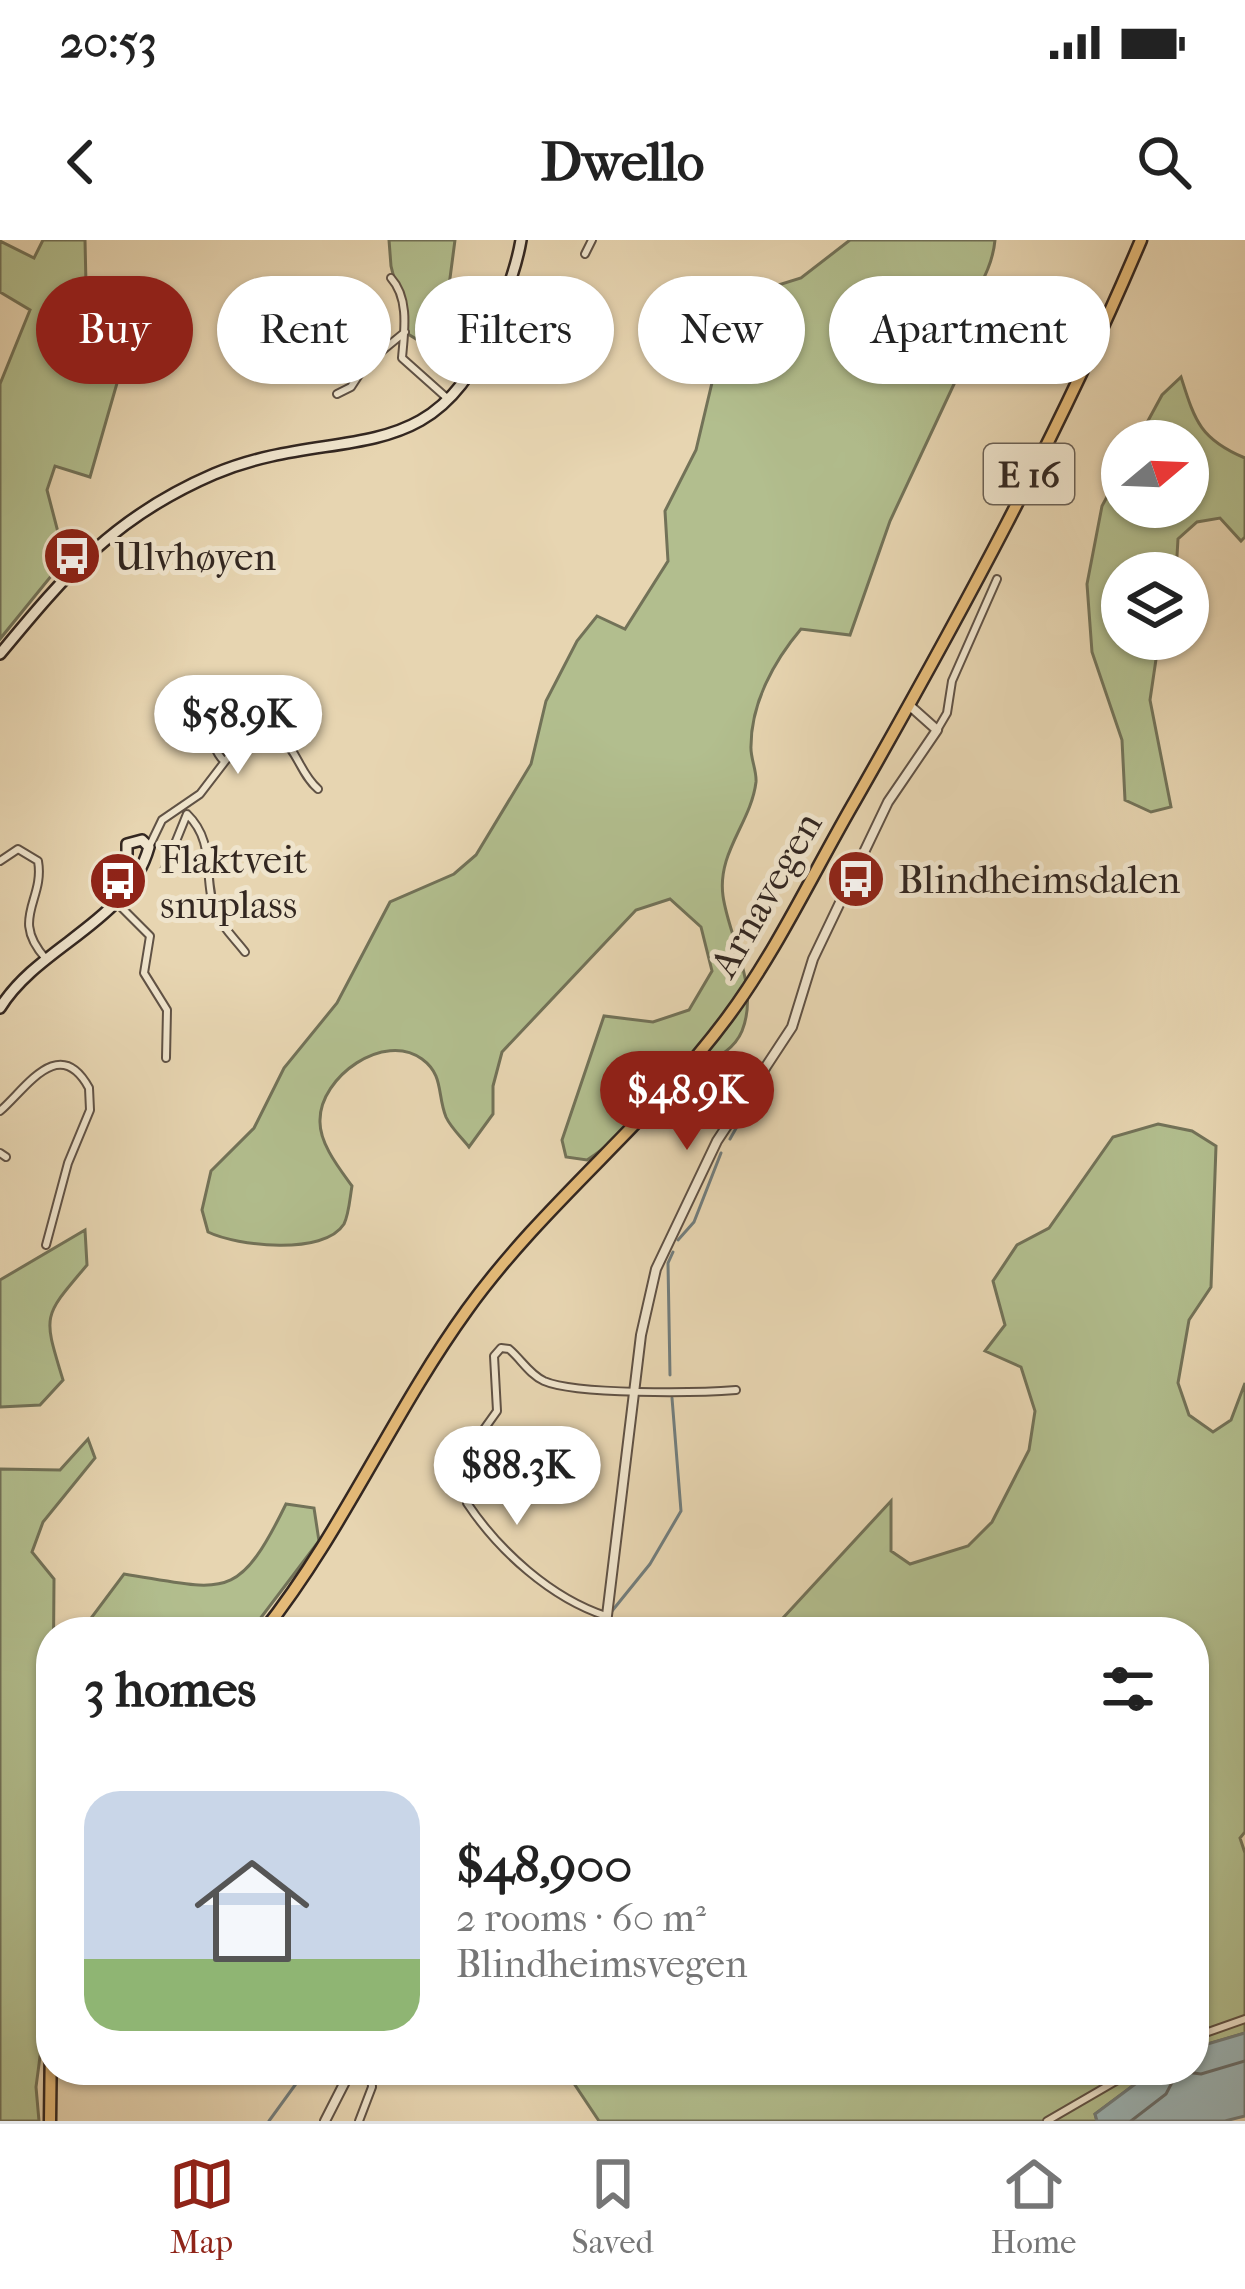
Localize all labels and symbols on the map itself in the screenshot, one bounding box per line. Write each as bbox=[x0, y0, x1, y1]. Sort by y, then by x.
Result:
north arrow bbox=[1101, 420, 1209, 528]
road number: E 16 bbox=[984, 444, 1074, 504]
bus stop icon: Ulvhøyen bbox=[41, 525, 103, 587]
place label: Ulvhøyen bbox=[114, 534, 276, 580]
pin: $58.9K bbox=[140, 675, 336, 777]
street label: Arnavegen bbox=[699, 804, 832, 987]
place label: Flaktveit snuplass bbox=[160, 837, 307, 928]
bus stop icon: Blindheimsdalen bbox=[825, 848, 887, 910]
bus stop icon: Flaktveit snuplass bbox=[87, 850, 149, 912]
place label: Blindheimsdalen bbox=[898, 857, 1181, 903]
pin: $48.9K bbox=[589, 1051, 785, 1153]
pin: $88.3K bbox=[419, 1426, 615, 1528]

